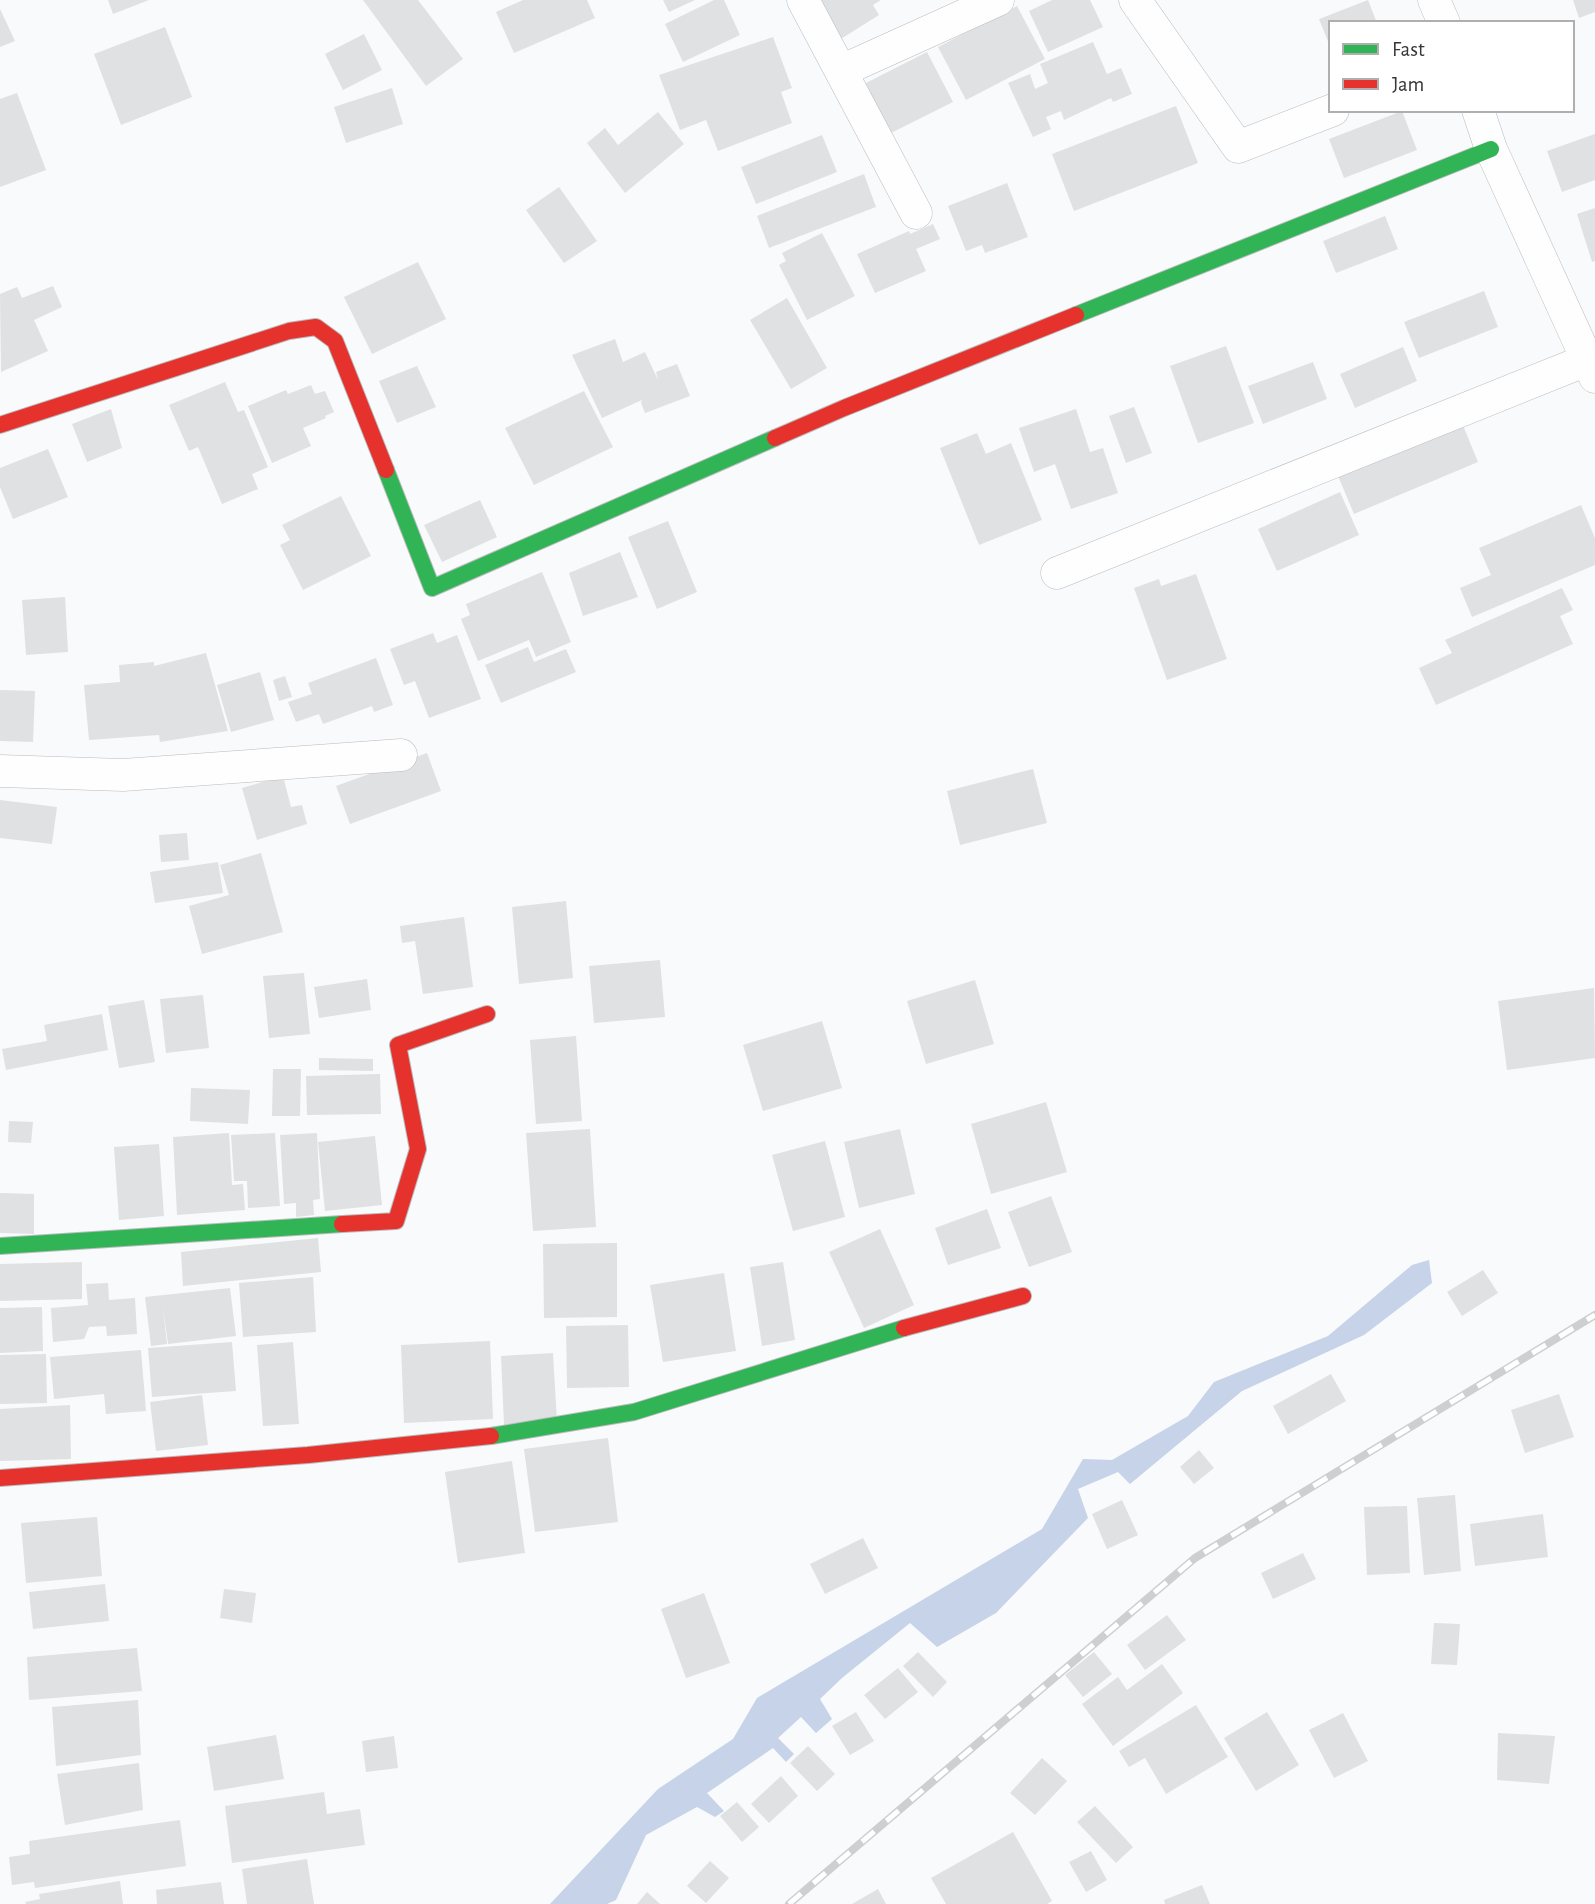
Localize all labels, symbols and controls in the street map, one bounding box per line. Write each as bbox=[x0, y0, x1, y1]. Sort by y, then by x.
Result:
legend bbox=[1329, 21, 1574, 112]
text: Fast bbox=[1392, 39, 1425, 60]
text: Jam bbox=[1392, 74, 1424, 95]

